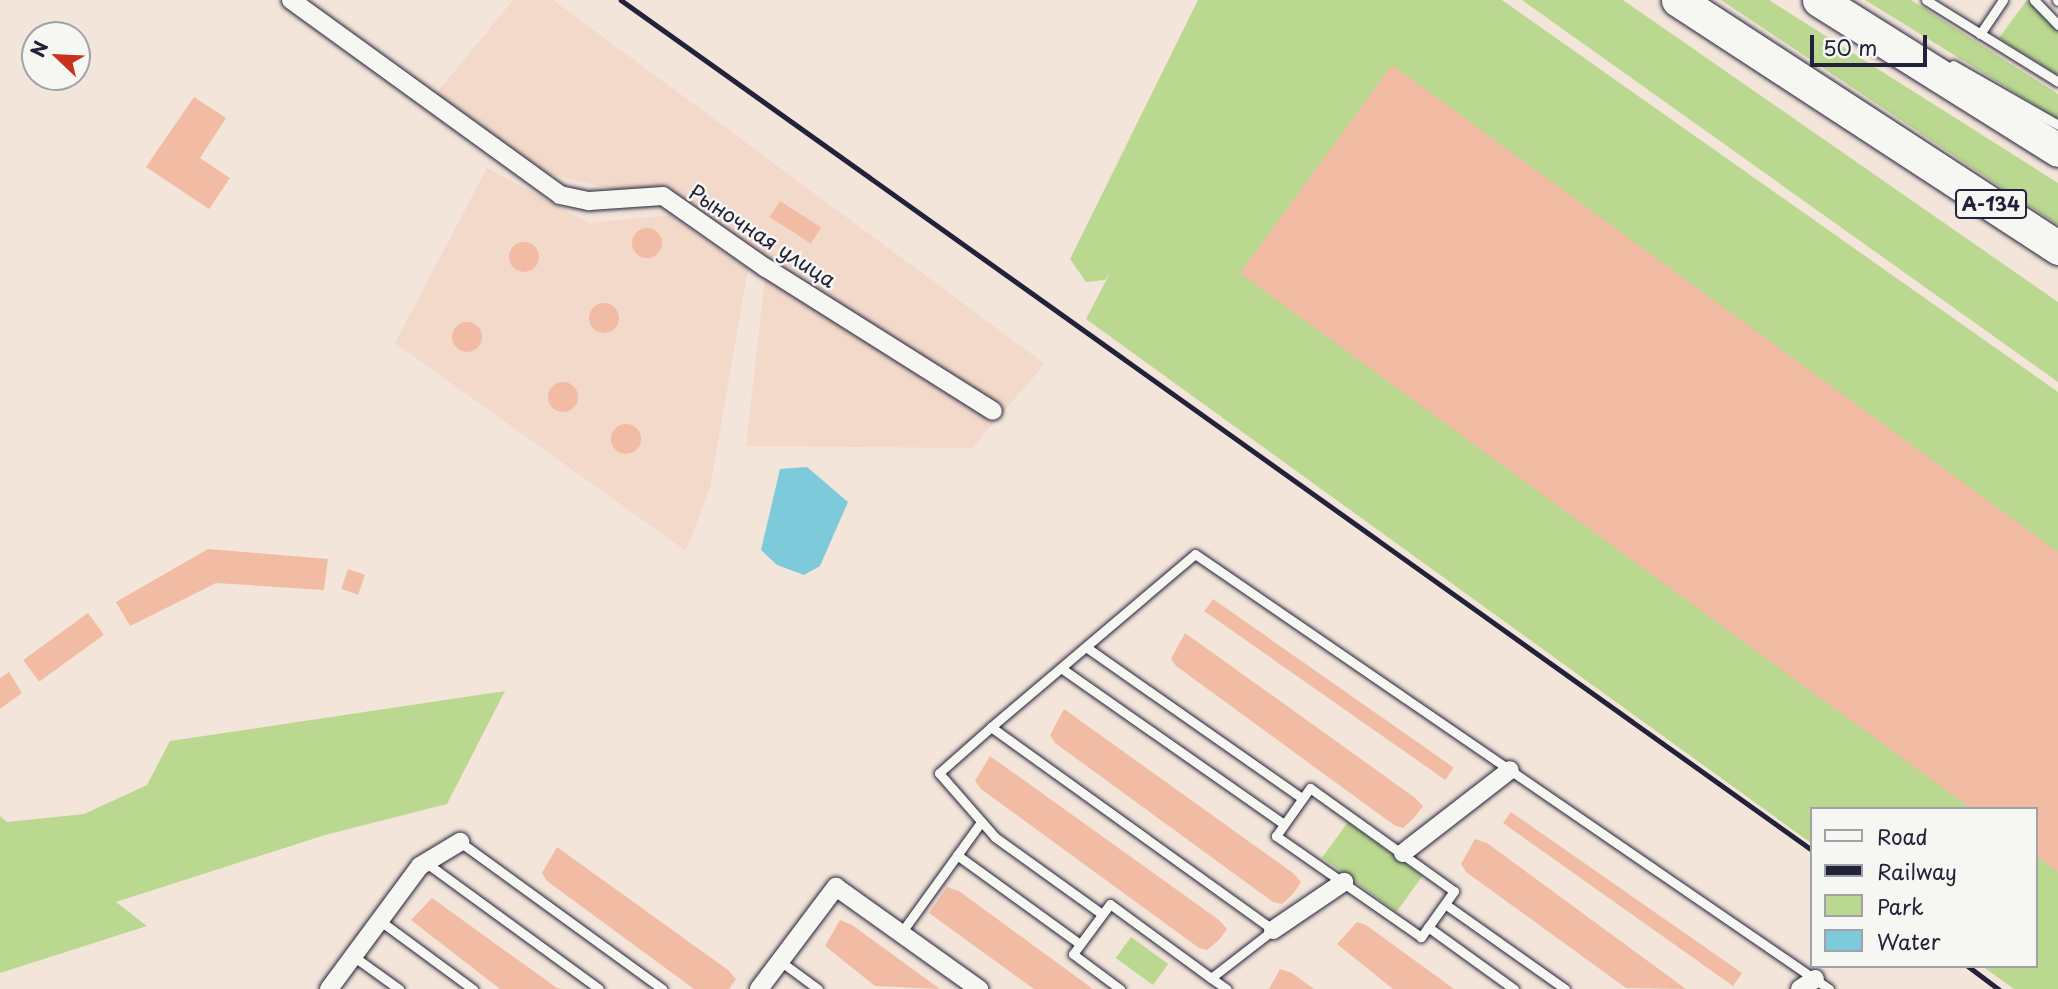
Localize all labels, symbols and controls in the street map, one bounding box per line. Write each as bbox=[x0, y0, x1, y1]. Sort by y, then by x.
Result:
north arrow bbox=[21, 21, 91, 91]
scale bar bbox=[1813, 21, 1930, 65]
text: 50 m bbox=[1823, 31, 1877, 63]
text: N bbox=[23, 36, 54, 61]
street label: Рыночная улица bbox=[684, 178, 842, 292]
road number: А-134 bbox=[1954, 188, 2028, 220]
legend bbox=[1810, 807, 2037, 968]
text: Road bbox=[1877, 820, 1928, 852]
text: Railway bbox=[1877, 855, 1957, 887]
text: Park bbox=[1877, 890, 1924, 922]
text: Water bbox=[1877, 925, 1940, 957]

